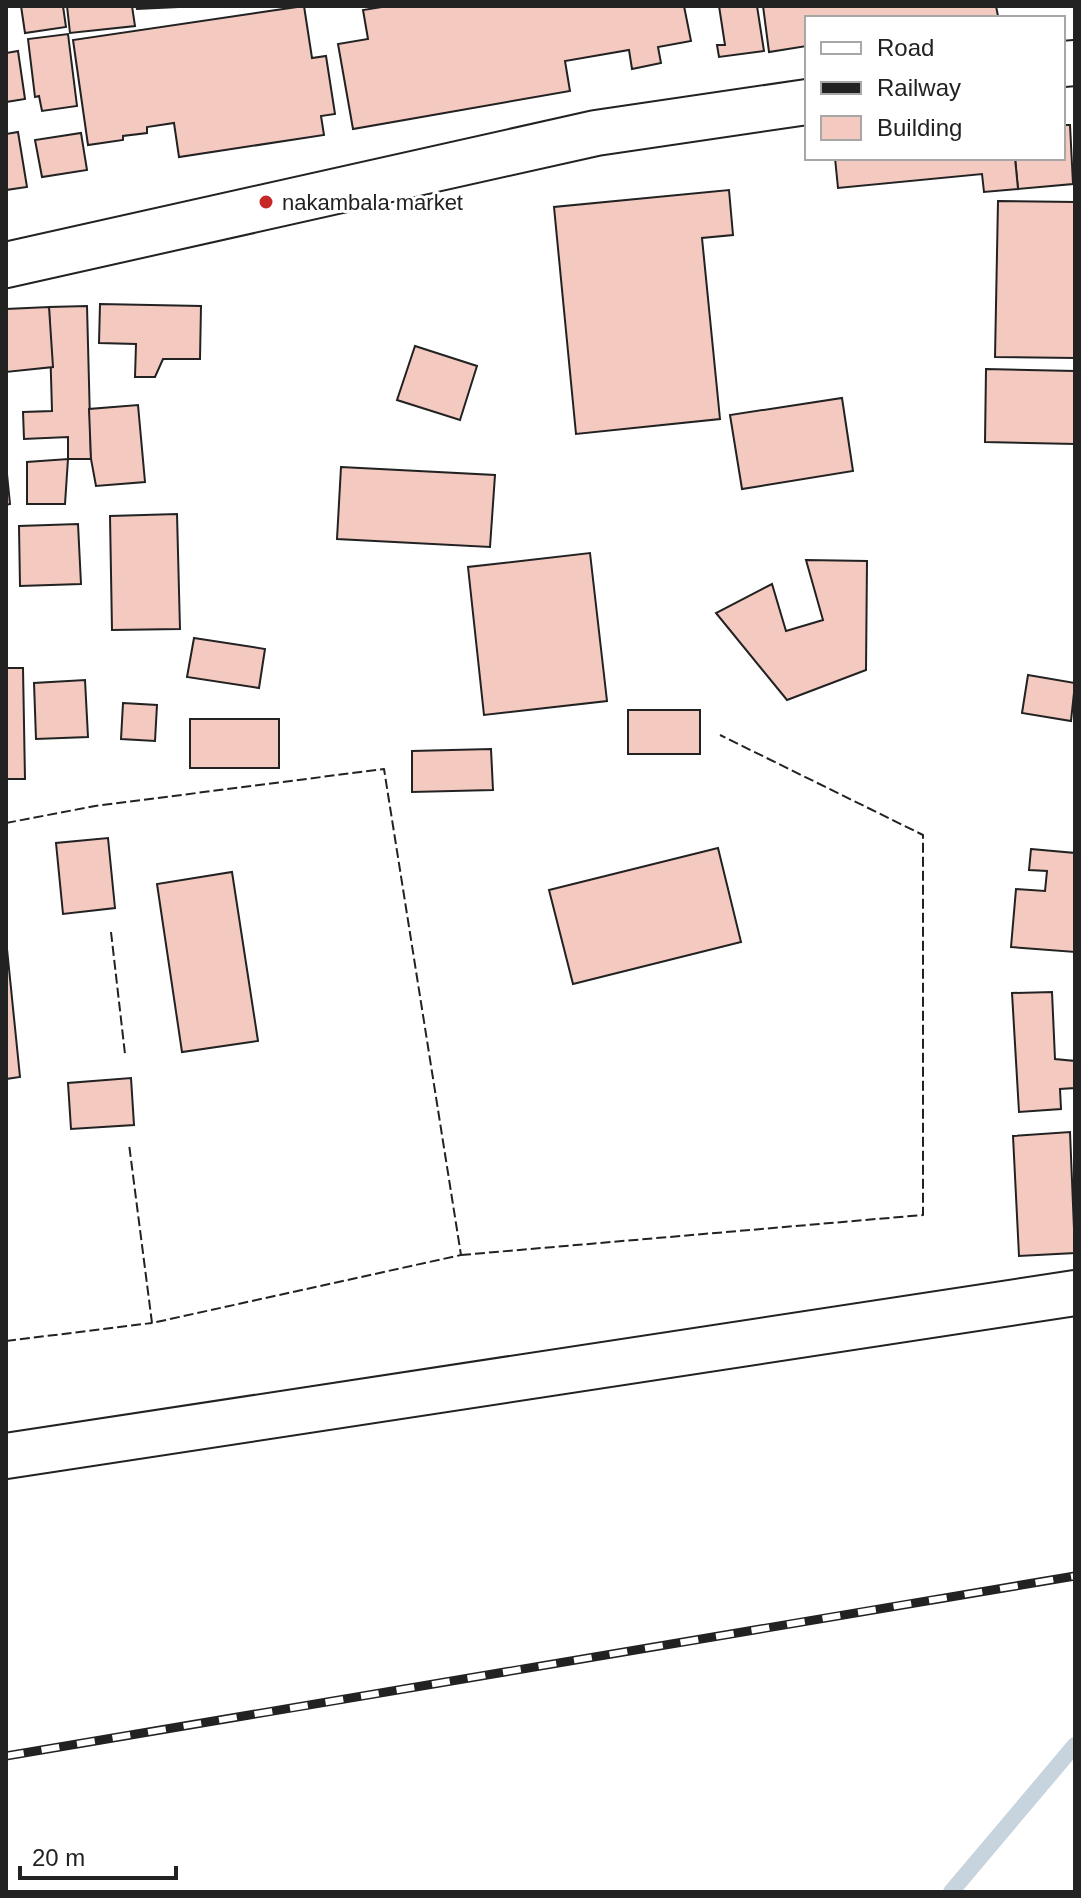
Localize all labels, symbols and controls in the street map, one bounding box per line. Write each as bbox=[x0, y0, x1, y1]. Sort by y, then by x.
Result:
legend bbox=[805, 16, 1065, 160]
text: Road bbox=[877, 34, 934, 61]
text: Railway bbox=[877, 74, 961, 101]
text: Building bbox=[877, 114, 962, 141]
place label: nakambala market bbox=[282, 190, 463, 215]
marker: nakambala market bbox=[257, 193, 275, 211]
scale bar bbox=[20, 1830, 176, 1880]
text: 20 m bbox=[32, 1844, 85, 1871]

